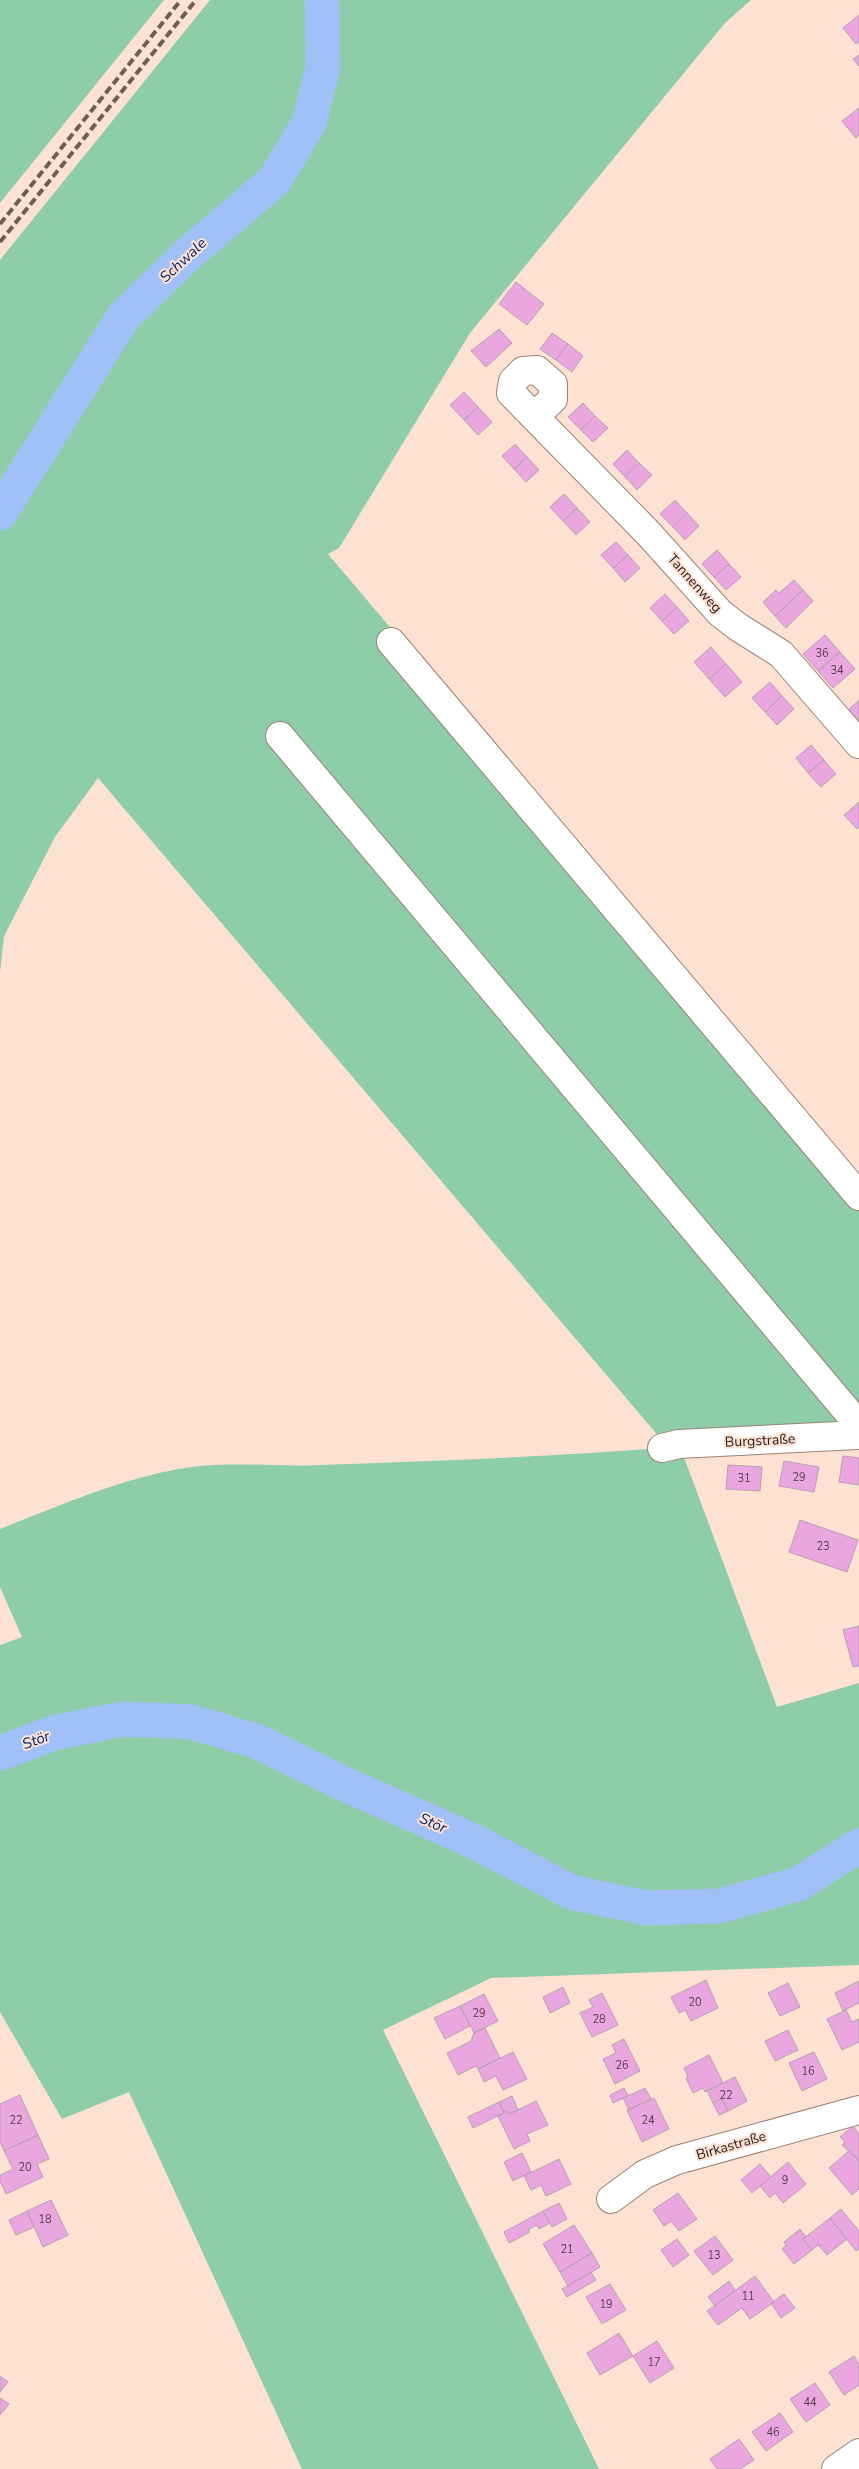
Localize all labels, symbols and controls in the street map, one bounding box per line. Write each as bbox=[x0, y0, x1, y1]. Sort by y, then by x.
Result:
water label: Schwale bbox=[155, 233, 211, 287]
street label: Tannenweg bbox=[663, 550, 726, 617]
house number: 36 bbox=[815, 646, 829, 661]
house number: 34 bbox=[830, 663, 844, 678]
street label: Burgstraße bbox=[724, 1429, 796, 1452]
house number: 29 bbox=[792, 1470, 806, 1485]
house number: 31 bbox=[737, 1471, 751, 1486]
house number: 23 bbox=[816, 1539, 830, 1554]
water label: Stör bbox=[19, 1726, 53, 1754]
water label: Stör bbox=[416, 1808, 450, 1838]
house number: 20 bbox=[688, 1995, 702, 2010]
house number: 29 bbox=[472, 2006, 486, 2021]
house number: 28 bbox=[592, 2012, 606, 2027]
house number: 26 bbox=[615, 2058, 629, 2073]
house number: 16 bbox=[801, 2064, 815, 2079]
house number: 22 bbox=[719, 2088, 733, 2103]
house number: 22 bbox=[9, 2113, 23, 2128]
house number: 24 bbox=[641, 2113, 655, 2128]
street label: Birkastraße bbox=[694, 2126, 768, 2165]
house number: 20 bbox=[18, 2160, 32, 2175]
house number: 9 bbox=[782, 2173, 788, 2188]
house number: 18 bbox=[38, 2212, 52, 2227]
house number: 21 bbox=[560, 2242, 574, 2257]
house number: 13 bbox=[707, 2248, 721, 2263]
house number: 11 bbox=[741, 2289, 755, 2304]
house number: 19 bbox=[599, 2297, 613, 2312]
house number: 17 bbox=[647, 2355, 661, 2370]
house number: 44 bbox=[803, 2395, 817, 2410]
house number: 46 bbox=[766, 2425, 780, 2440]

